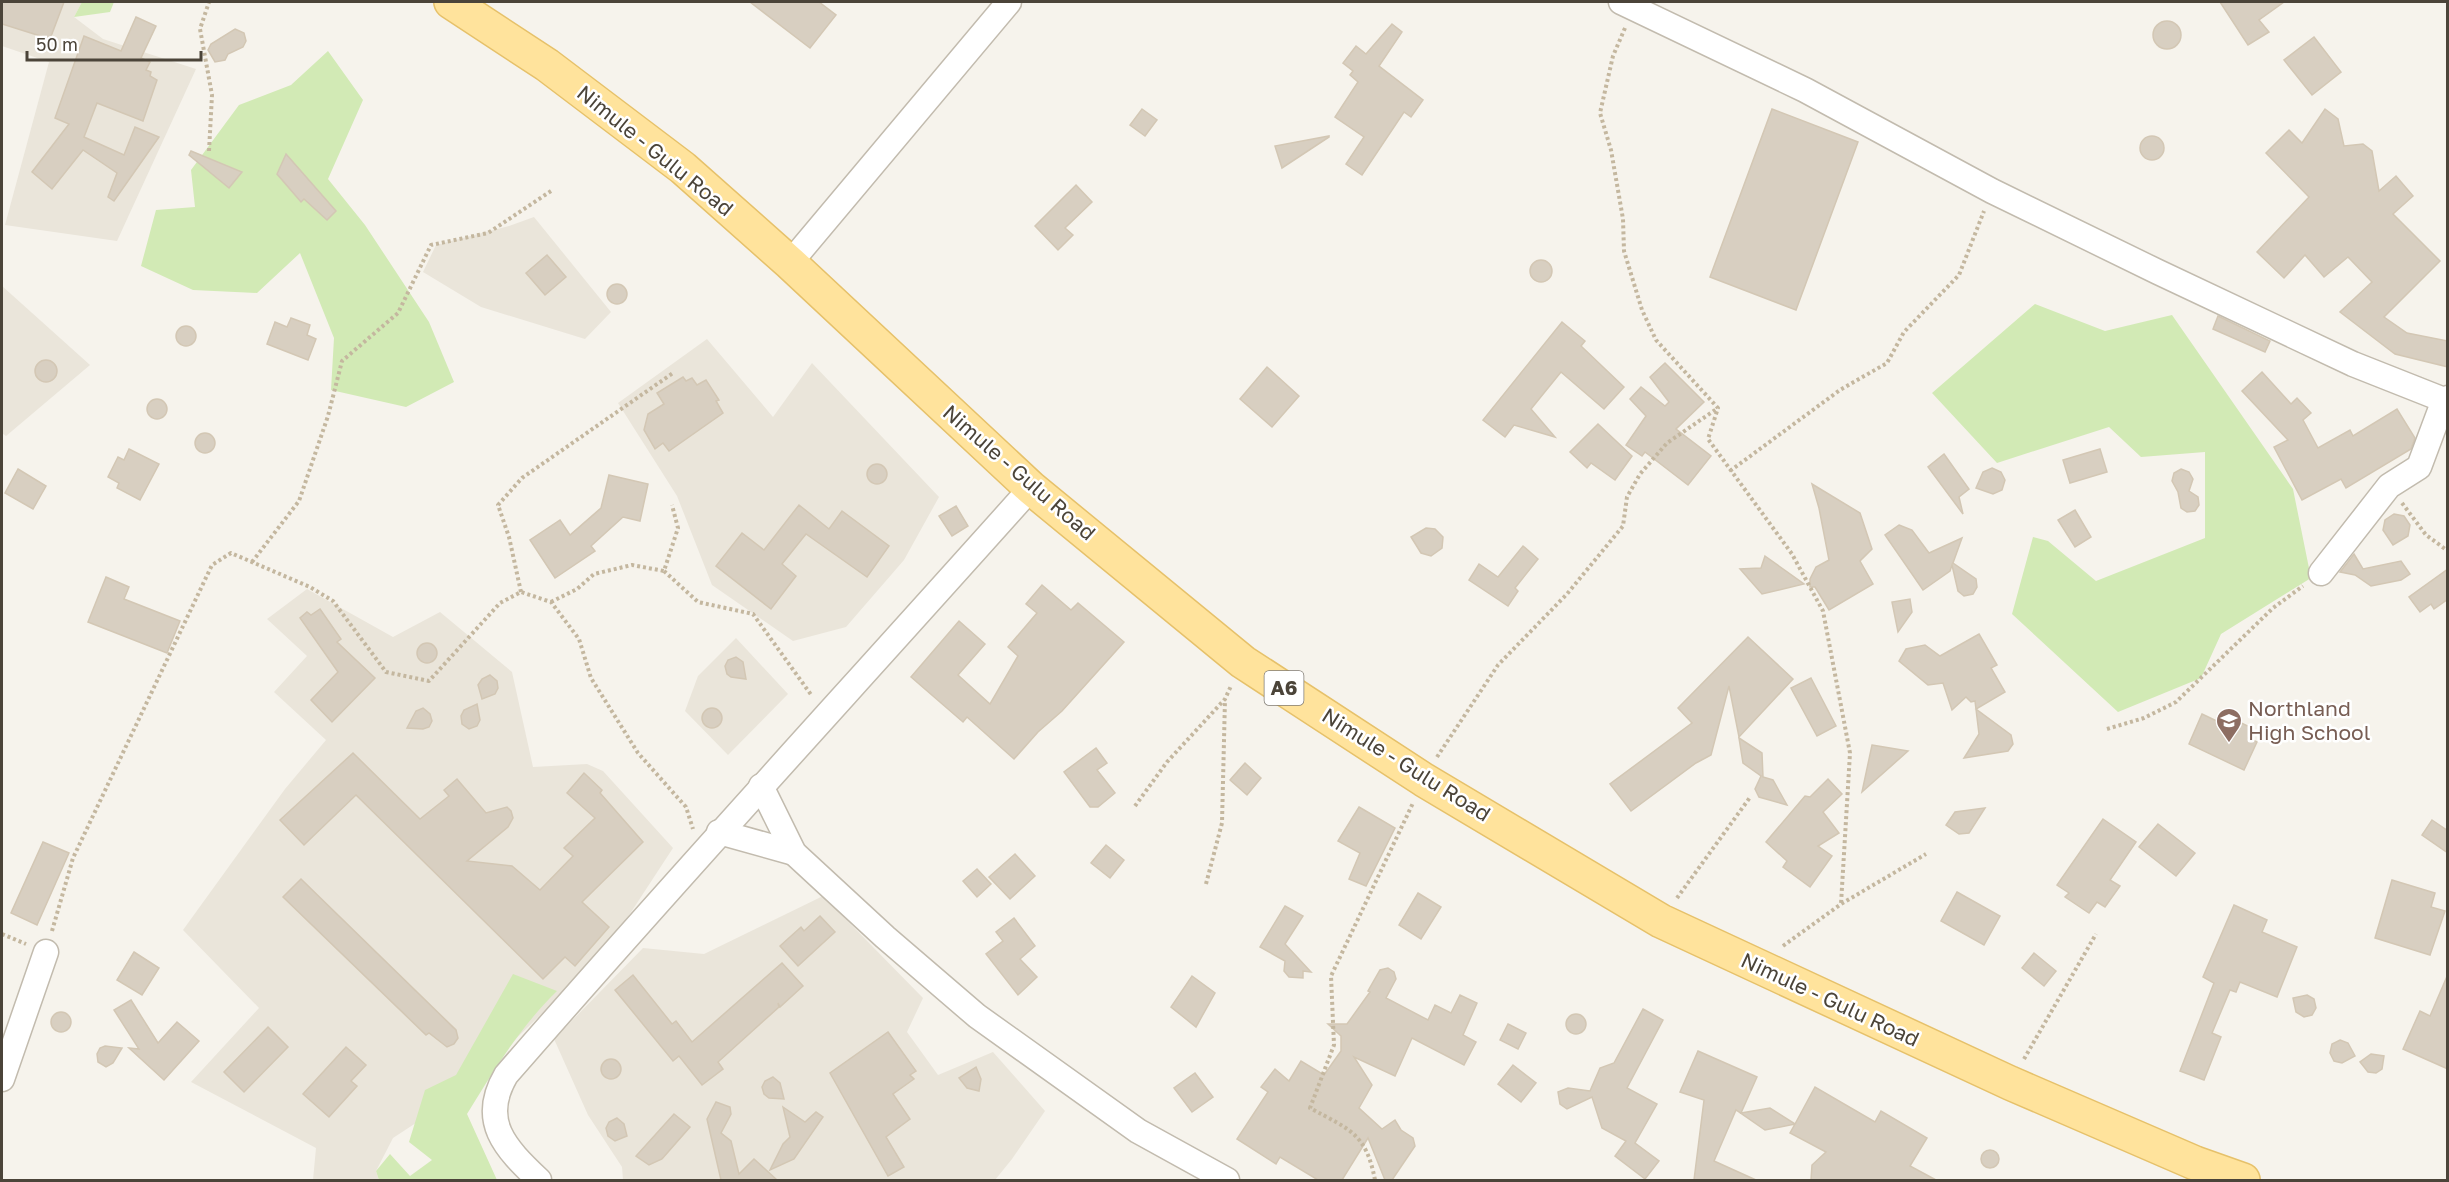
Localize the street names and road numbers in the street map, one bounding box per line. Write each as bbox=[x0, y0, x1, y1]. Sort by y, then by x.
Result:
street label: Nimule - Gulu Road bbox=[572, 79, 739, 221]
street label: Nimule - Gulu Road bbox=[938, 399, 1101, 546]
road number: A6 bbox=[1264, 671, 1304, 705]
street label: Nimule - Gulu Road bbox=[1318, 702, 1496, 826]
street label: Nimule - Gulu Road bbox=[1737, 946, 1924, 1052]

